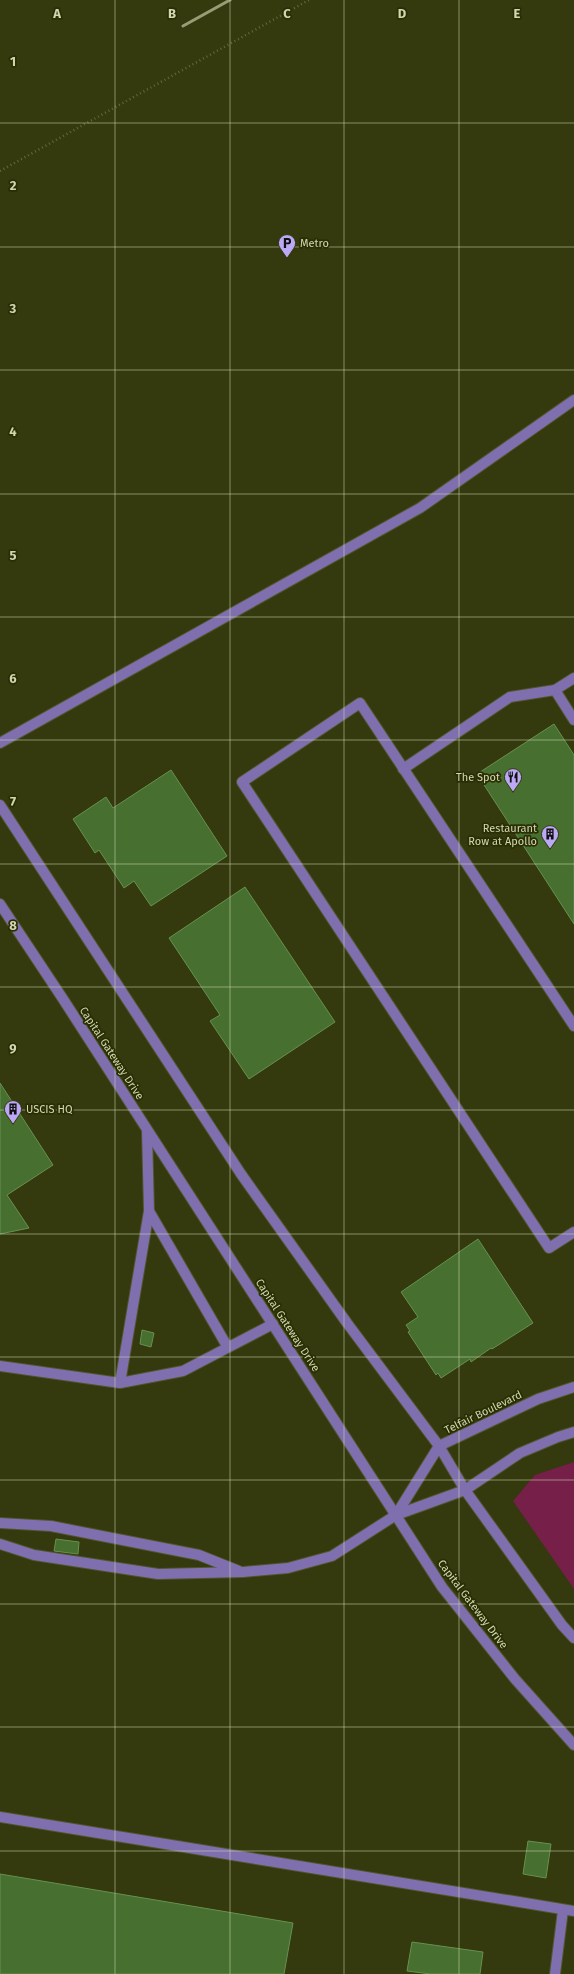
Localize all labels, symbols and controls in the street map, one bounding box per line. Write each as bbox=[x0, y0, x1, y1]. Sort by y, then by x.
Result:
text: A bbox=[52, 6, 61, 21]
text: B bbox=[168, 6, 176, 21]
text: C bbox=[283, 6, 291, 21]
text: D bbox=[398, 6, 407, 21]
text: E bbox=[514, 6, 521, 21]
text: 1 bbox=[10, 54, 16, 69]
text: 2 bbox=[10, 178, 17, 193]
parking icon: Metro bbox=[277, 233, 297, 258]
place label: Metro bbox=[300, 237, 329, 250]
text: 3 bbox=[9, 301, 17, 316]
text: 4 bbox=[9, 424, 17, 439]
text: 5 bbox=[10, 548, 17, 563]
text: 6 bbox=[9, 671, 17, 686]
restaurant icon: The Spot bbox=[503, 767, 523, 792]
place label: The Spot bbox=[456, 771, 500, 784]
text: 7 bbox=[10, 794, 16, 809]
place label: Restaurant Row at Apollo bbox=[468, 822, 537, 848]
building icon: Restaurant Row at Apollo bbox=[540, 824, 560, 849]
text: 8 bbox=[9, 918, 17, 933]
street label: Capital Gateway Drive bbox=[77, 1004, 146, 1102]
text: 9 bbox=[9, 1041, 17, 1056]
building icon: USCIS HQ bbox=[3, 1099, 23, 1124]
place label: USCIS HQ bbox=[26, 1103, 73, 1116]
street label: Capital Gateway Drive bbox=[253, 1276, 322, 1374]
street label: Telfair Boulevard bbox=[442, 1388, 524, 1437]
street label: Capital Gateway Drive bbox=[435, 1557, 510, 1651]

